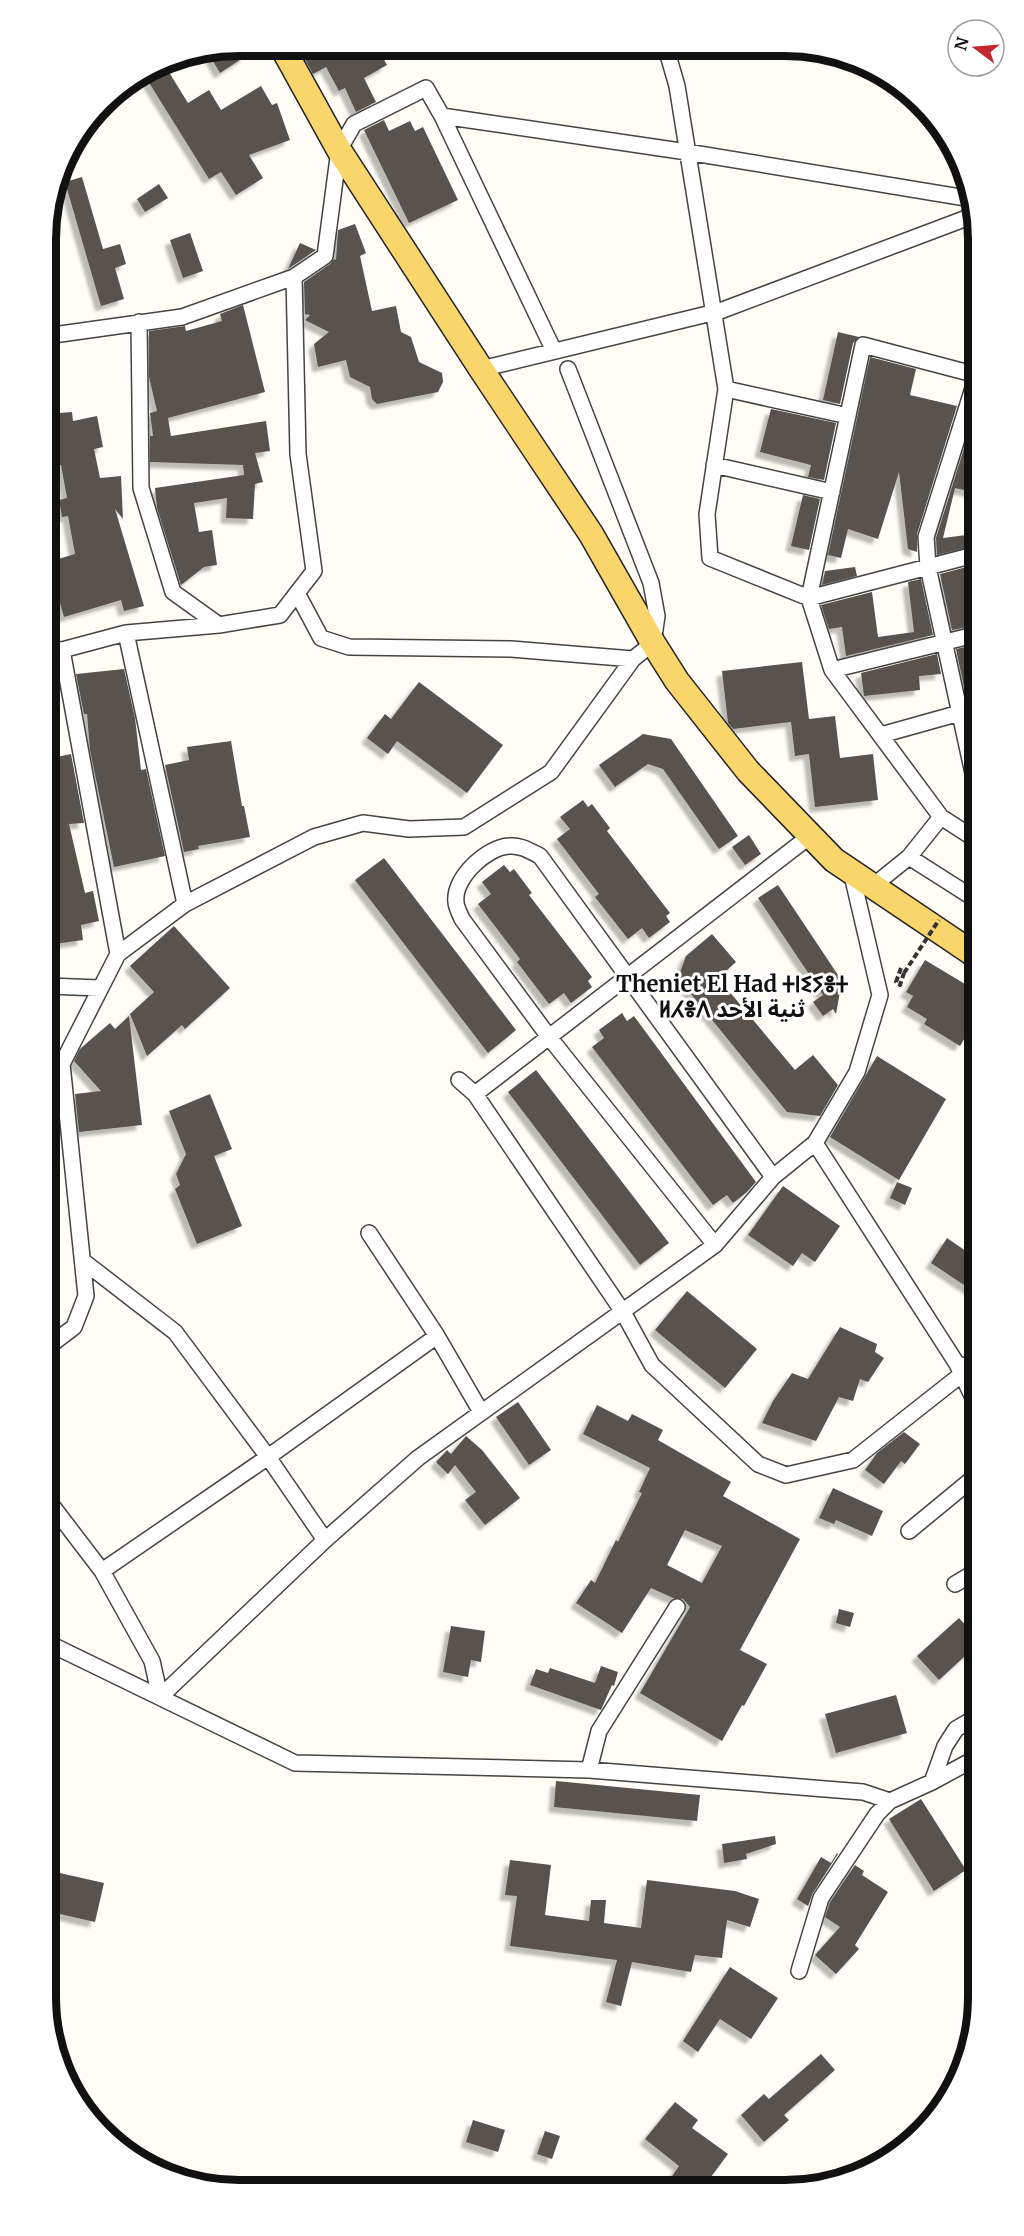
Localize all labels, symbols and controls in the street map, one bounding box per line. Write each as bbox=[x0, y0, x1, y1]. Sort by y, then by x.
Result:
north arrow bbox=[946, 18, 1006, 78]
text: N bbox=[950, 35, 973, 53]
district label: Theniet El Had ⵜⵏⵉⵢⴻⵜ ⵍⵃⴻⴷ ثنية الأحد bbox=[616, 970, 848, 1023]

